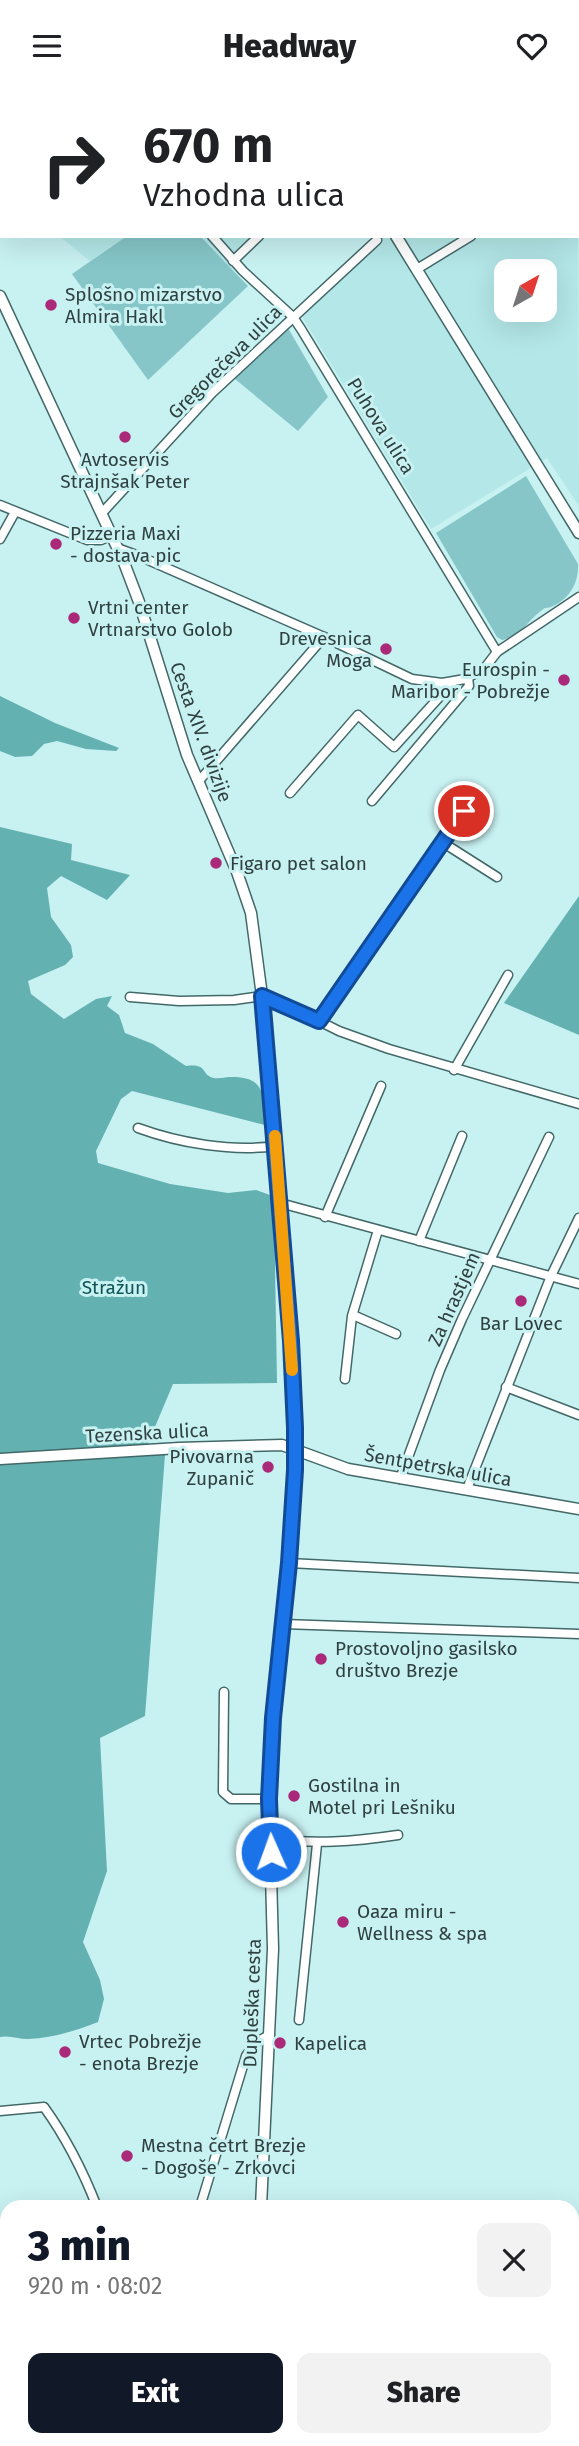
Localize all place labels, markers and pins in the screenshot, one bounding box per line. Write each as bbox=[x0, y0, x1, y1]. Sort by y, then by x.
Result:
place label: Splošno mizarstvo Almira Hakl bbox=[65, 283, 222, 328]
marker: Splošno mizarstvo Almira Hakl bbox=[43, 297, 59, 313]
marker: Avtoservis Strajnšak Peter bbox=[117, 429, 133, 445]
place label: Avtoservis Strajnšak Peter bbox=[60, 448, 190, 493]
place label: Pizzeria Maxi - dostava pic bbox=[70, 522, 181, 567]
marker: Pizzeria Maxi - dostava pic bbox=[48, 536, 64, 552]
place label: Vrtni center Vrtnarstvo Golob bbox=[88, 596, 233, 641]
marker: Vrtni center Vrtnarstvo Golob bbox=[66, 610, 82, 626]
place label: Drevesnica Moga bbox=[279, 627, 372, 672]
marker: Drevesnica Moga bbox=[378, 641, 394, 657]
place label: Eurospin - Maribor - Pobrežje bbox=[391, 658, 550, 703]
marker: Eurospin - Maribor - Pobrežje bbox=[556, 672, 572, 688]
pin bbox=[434, 781, 494, 841]
place label: Figaro pet salon bbox=[230, 852, 367, 875]
marker: Figaro pet salon bbox=[208, 855, 224, 871]
marker: Bar Lovec bbox=[513, 1293, 529, 1309]
place label: Bar Lovec bbox=[480, 1312, 562, 1335]
place label: Pivovarna Zupanič bbox=[169, 1445, 254, 1490]
marker: Pivovarna Zupanič bbox=[260, 1459, 276, 1475]
place label: Prostovoljno gasilsko društvo Brezje bbox=[335, 1637, 518, 1682]
marker: Prostovoljno gasilsko društvo Brezje bbox=[313, 1651, 329, 1667]
place label: Gostilna in Motel pri Lešniku bbox=[308, 1774, 456, 1819]
marker: Gostilna in Motel pri Lešniku bbox=[286, 1788, 302, 1804]
place label: Oaza miru - Wellness & spa bbox=[357, 1900, 487, 1945]
marker: Oaza miru - Wellness & spa bbox=[335, 1914, 351, 1930]
place label: Vrtec Pobrežje - enota Brezje bbox=[79, 2030, 202, 2075]
place label: Kapelica bbox=[294, 2032, 367, 2055]
marker: Kapelica bbox=[272, 2035, 288, 2051]
marker: Vrtec Pobrežje - enota Brezje bbox=[57, 2044, 73, 2060]
place label: Mestna četrt Brezje - Dogoše - Zrkovci bbox=[141, 2134, 306, 2179]
marker: Mestna četrt Brezje - Dogoše - Zrkovci bbox=[119, 2148, 135, 2164]

